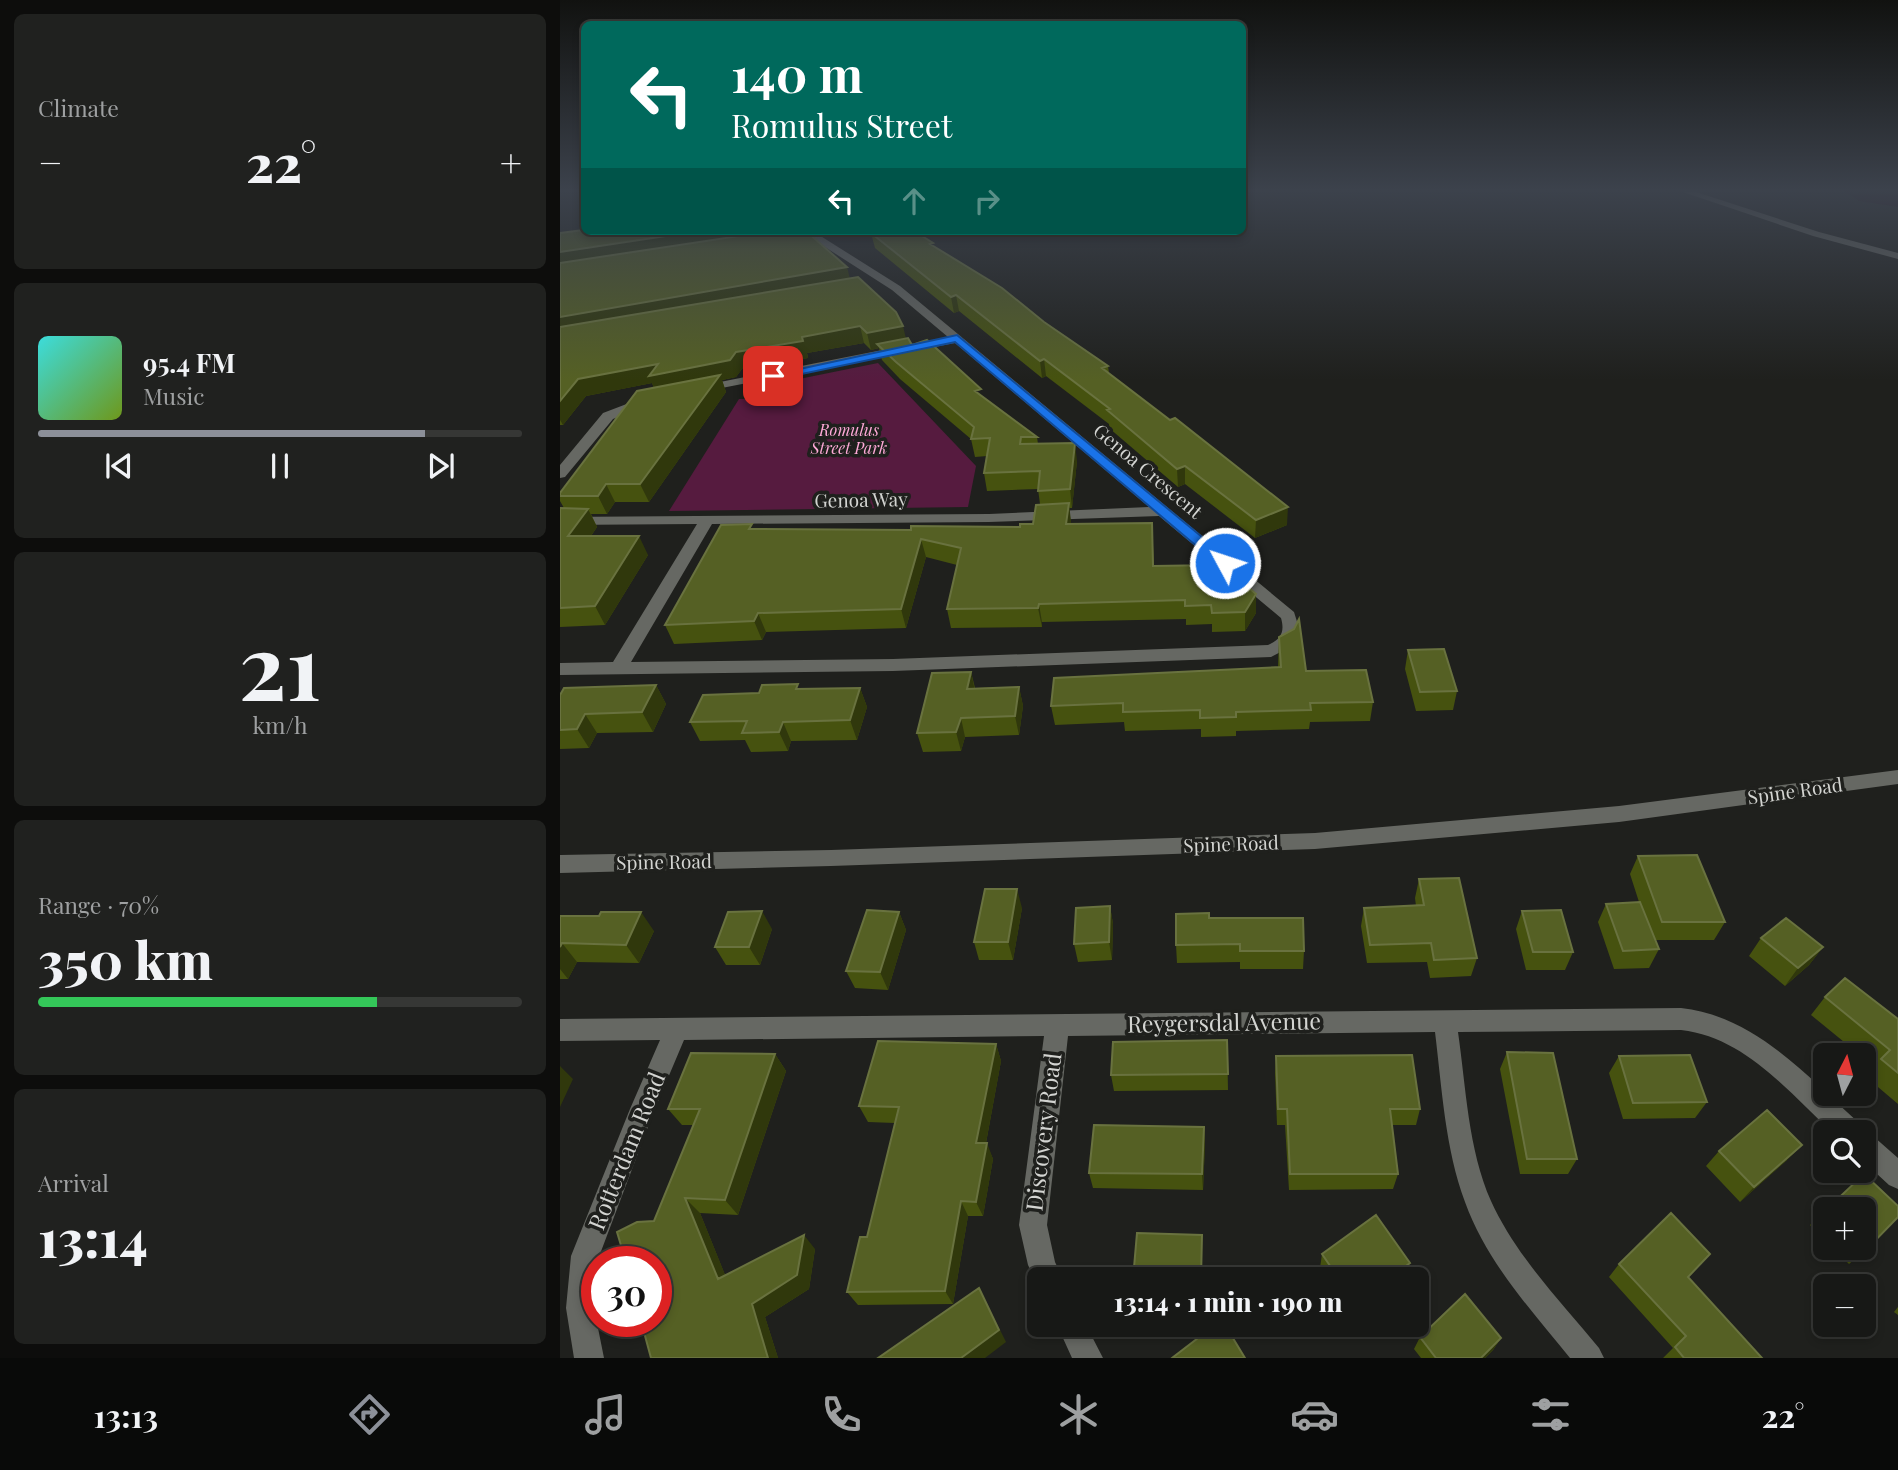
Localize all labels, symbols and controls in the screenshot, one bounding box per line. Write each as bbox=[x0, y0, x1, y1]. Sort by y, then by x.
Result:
text: 140 m bbox=[731, 40, 863, 105]
icon: left bbox=[616, 49, 707, 140]
text: Climate bbox=[38, 92, 119, 123]
text: Romulus Street bbox=[731, 103, 952, 146]
text: 22° bbox=[246, 127, 316, 196]
text: − bbox=[38, 136, 63, 187]
text: + bbox=[500, 136, 522, 187]
icon: left bbox=[822, 182, 860, 220]
icon: ahead bbox=[895, 182, 933, 220]
icon: right bbox=[968, 182, 1006, 220]
text: 95.4 FM bbox=[143, 345, 235, 380]
pin bbox=[743, 346, 803, 406]
icon: arrive bbox=[754, 357, 792, 395]
text: Music bbox=[143, 380, 204, 411]
street label: Genoa Crescent bbox=[1089, 417, 1209, 524]
park label: Romulus Street Park bbox=[810, 419, 887, 458]
icon: previous bbox=[100, 447, 138, 485]
icon: pause bbox=[261, 447, 299, 485]
icon: next bbox=[422, 447, 460, 485]
street label: Genoa Way bbox=[814, 485, 908, 513]
position arrow bbox=[1188, 526, 1262, 600]
text: 21 bbox=[239, 603, 321, 724]
text: km/h bbox=[252, 709, 308, 740]
street label: Spine Road bbox=[1746, 770, 1844, 810]
street label: Spine Road bbox=[1183, 828, 1279, 858]
street label: Spine Road bbox=[616, 847, 712, 875]
text: Range · 70% bbox=[38, 889, 159, 920]
text: 350 km bbox=[38, 924, 213, 993]
street label: Reygersdal Avenue bbox=[1127, 1004, 1321, 1039]
north arrow bbox=[1813, 1043, 1876, 1106]
map controls bbox=[1813, 1043, 1876, 1337]
street label: Discovery Road bbox=[1017, 1051, 1068, 1213]
street label: Rotterdam Road bbox=[580, 1067, 671, 1234]
button: search bbox=[1813, 1120, 1876, 1183]
text: Arrival bbox=[38, 1167, 109, 1198]
button: + bbox=[1813, 1197, 1876, 1260]
text: 13:14 bbox=[38, 1202, 148, 1271]
speed limit sign: 30 bbox=[581, 1246, 672, 1337]
button: − bbox=[1813, 1274, 1876, 1337]
text: 13:14 · 1 min · 190 m bbox=[1114, 1284, 1342, 1319]
icon: directions bbox=[345, 1390, 394, 1439]
icon: music bbox=[581, 1390, 630, 1439]
icon: phone bbox=[817, 1390, 866, 1439]
icon: climate bbox=[1054, 1390, 1103, 1439]
icon: car bbox=[1290, 1390, 1339, 1439]
icon: filters bbox=[1526, 1390, 1575, 1439]
text: 13:13 bbox=[94, 1393, 158, 1436]
text: 22° bbox=[1762, 1393, 1804, 1436]

